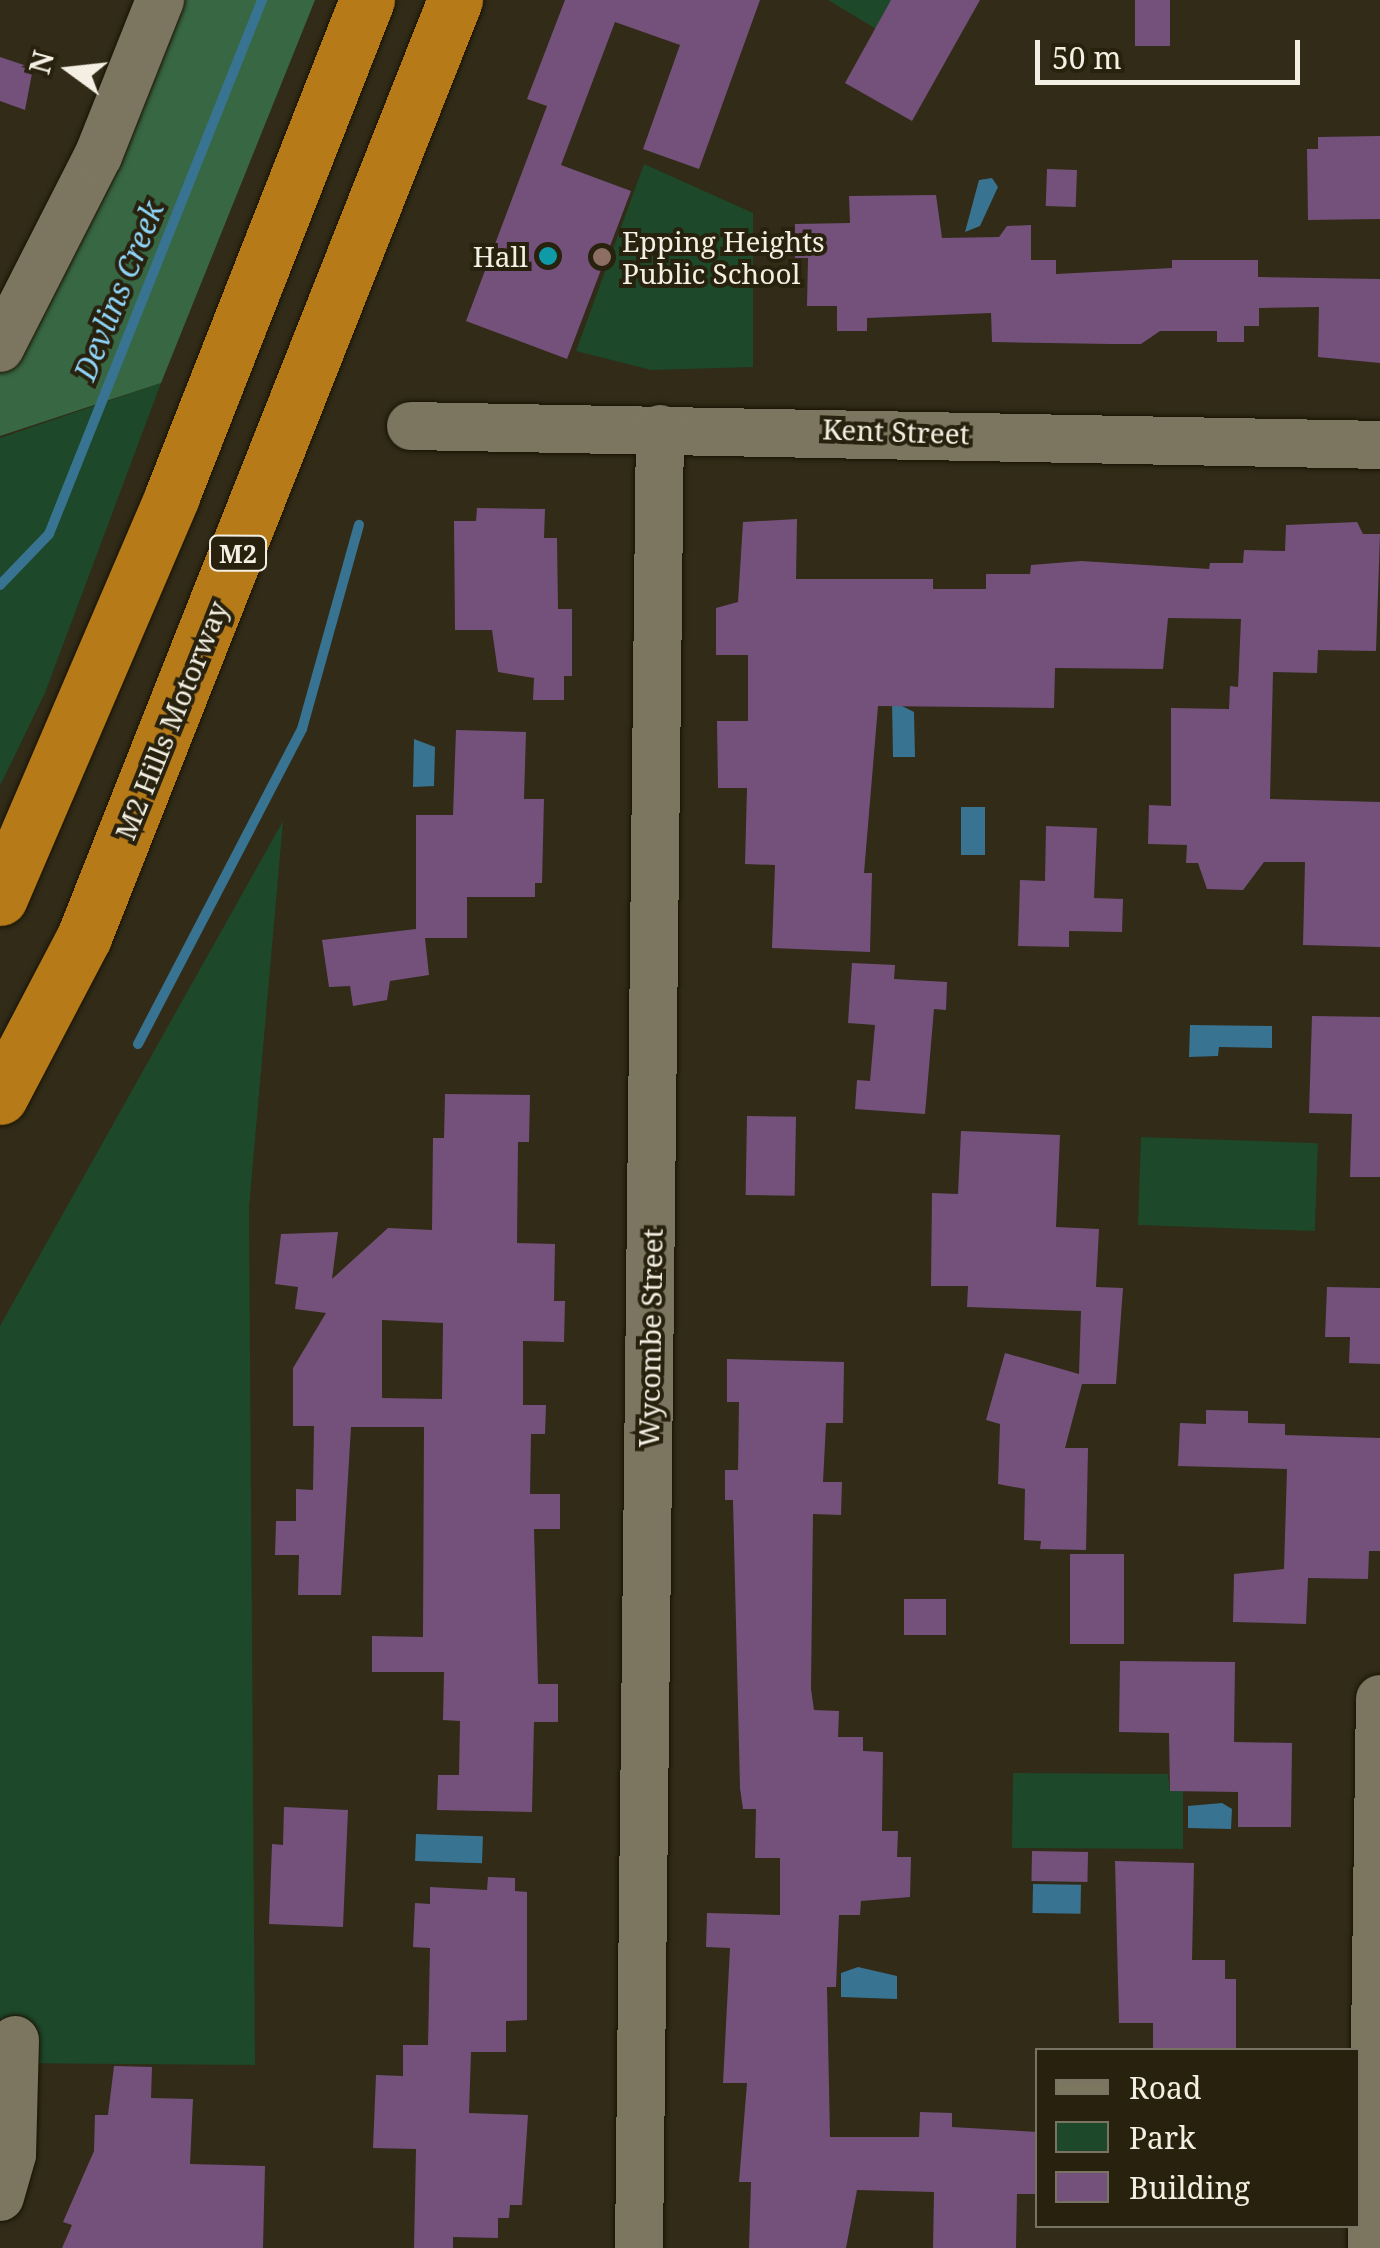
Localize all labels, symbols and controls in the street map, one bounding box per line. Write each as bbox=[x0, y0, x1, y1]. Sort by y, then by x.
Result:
north arrow bbox=[20, 20, 120, 120]
scale bar bbox=[1040, 20, 1305, 82]
text: 50 m bbox=[1052, 37, 1122, 78]
text: N bbox=[20, 47, 62, 78]
water label: Devlins Creek bbox=[67, 196, 171, 386]
place label: Epping Heights Public School bbox=[622, 224, 825, 290]
place label: Hall bbox=[473, 239, 528, 273]
marker: Hall bbox=[537, 245, 559, 267]
marker: Epping Heights Public School bbox=[591, 246, 613, 268]
street label: Kent Street bbox=[822, 412, 970, 450]
road number: M2 bbox=[208, 533, 268, 573]
street label: M2 Hills Motorway bbox=[108, 596, 234, 844]
street label: Wycombe Street bbox=[631, 1228, 669, 1448]
legend bbox=[1035, 2048, 1360, 2228]
text: Road bbox=[1129, 2067, 1201, 2108]
text: Park bbox=[1129, 2117, 1196, 2158]
text: Building bbox=[1129, 2167, 1250, 2208]

